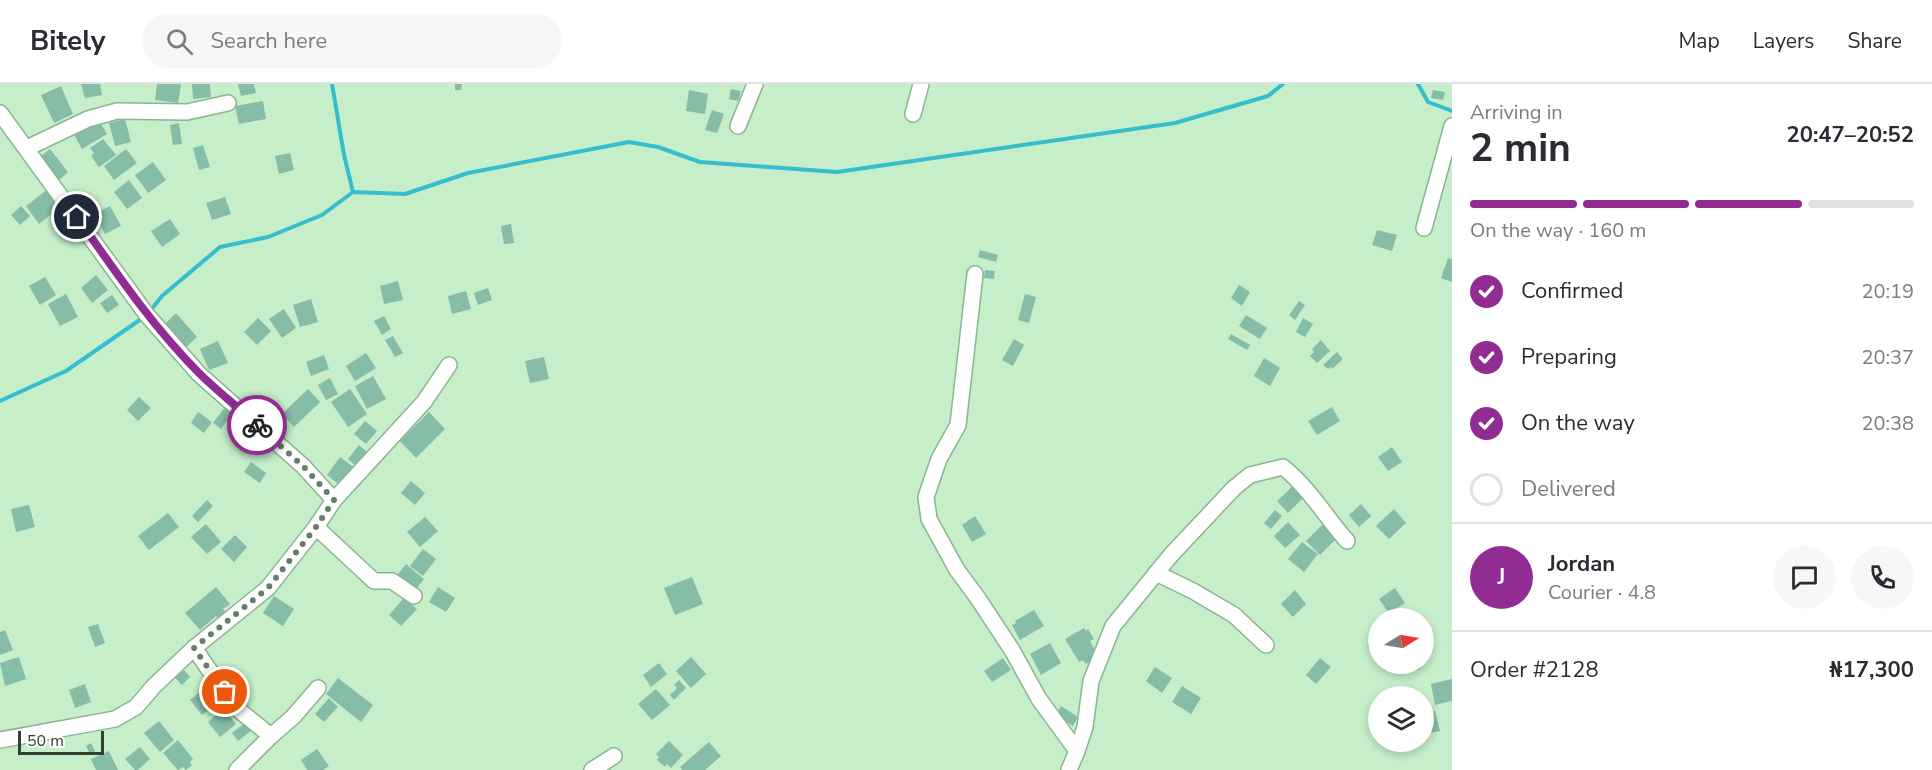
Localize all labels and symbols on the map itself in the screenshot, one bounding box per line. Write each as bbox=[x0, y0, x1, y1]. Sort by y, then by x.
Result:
pin bbox=[51, 191, 102, 242]
courier bbox=[227, 395, 287, 455]
north arrow bbox=[1368, 608, 1434, 674]
pin bbox=[199, 666, 250, 717]
scale bar bbox=[18, 728, 104, 756]

